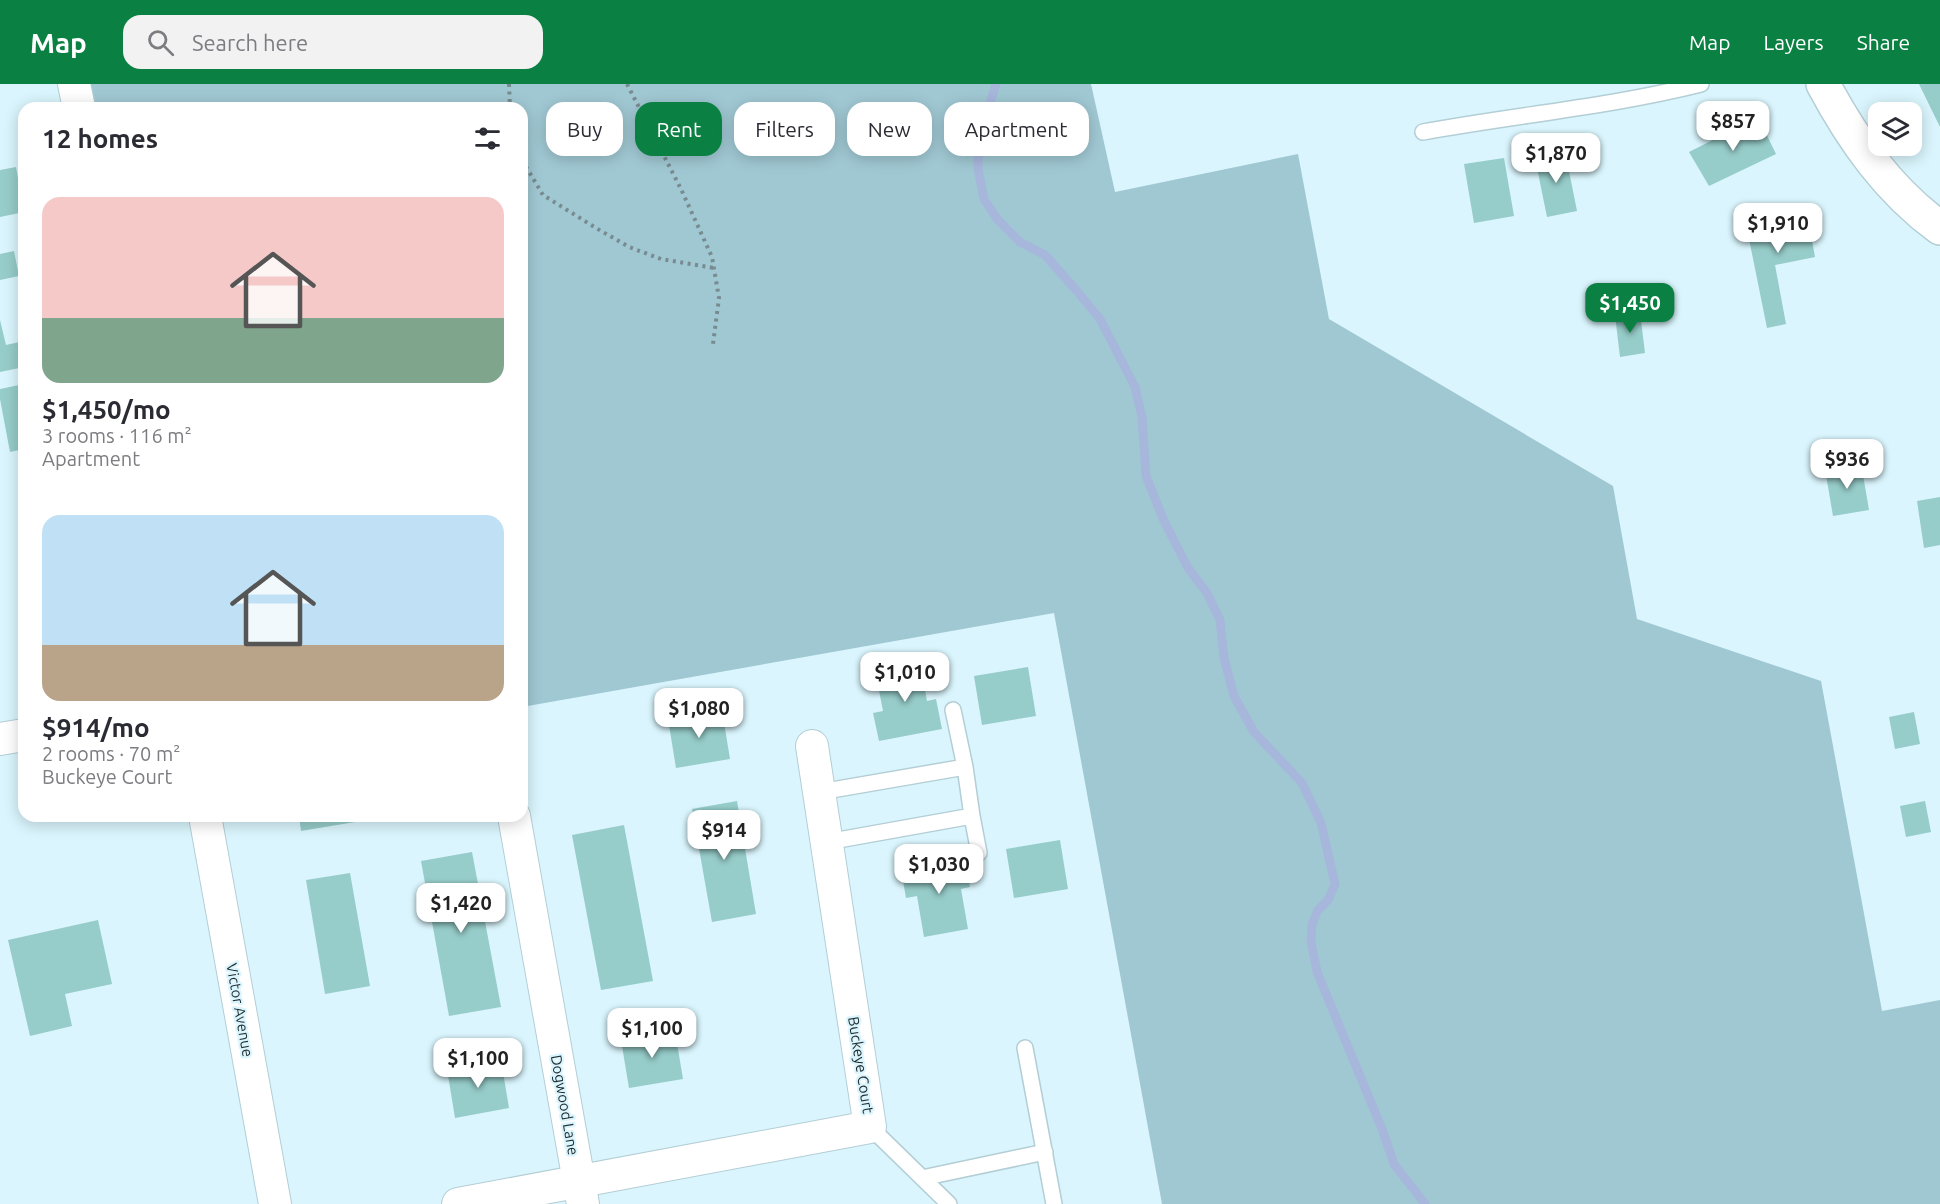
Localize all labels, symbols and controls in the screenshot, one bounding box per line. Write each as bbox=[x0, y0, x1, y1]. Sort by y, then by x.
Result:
search box bbox=[123, 15, 543, 69]
icon: search bbox=[144, 26, 177, 59]
text: Map bbox=[30, 27, 87, 58]
text: Search here bbox=[192, 30, 308, 55]
text: Map bbox=[1689, 30, 1730, 54]
text: Layers bbox=[1763, 30, 1824, 54]
text: Share bbox=[1857, 30, 1910, 54]
pin: $857 bbox=[1697, 101, 1769, 152]
chip: Buy bbox=[546, 102, 623, 156]
chip: Rent bbox=[635, 102, 722, 156]
chip: Filters bbox=[734, 102, 835, 156]
chip: New bbox=[847, 102, 932, 156]
chip: Apartment bbox=[944, 102, 1089, 156]
map controls bbox=[1868, 102, 1922, 156]
button: layers bbox=[1868, 102, 1922, 156]
text: $857 bbox=[1710, 109, 1756, 132]
icon: filters bbox=[471, 122, 504, 155]
text: 12 homes bbox=[42, 124, 158, 153]
pin: $1,870 bbox=[1507, 133, 1605, 184]
text: $1,870 bbox=[1525, 141, 1587, 164]
pin: $1,910 bbox=[1729, 203, 1827, 254]
text: $1,910 bbox=[1747, 211, 1809, 234]
icon: home bbox=[219, 236, 327, 344]
pin: $1,450 bbox=[1581, 283, 1679, 334]
text: $1,450 bbox=[1599, 291, 1661, 314]
text: $1,450/mo bbox=[42, 395, 171, 424]
text: 3 rooms · 116 m² bbox=[42, 424, 192, 447]
pin: $936 bbox=[1811, 439, 1883, 490]
text: Apartment bbox=[42, 447, 140, 470]
text: $936 bbox=[1824, 447, 1870, 470]
icon: home bbox=[219, 554, 327, 662]
pin: $1,010 bbox=[856, 652, 954, 703]
text: $1,010 bbox=[874, 660, 936, 683]
pin: $1,080 bbox=[650, 688, 748, 739]
text: $1,080 bbox=[668, 696, 730, 719]
text: $914/mo bbox=[42, 713, 150, 742]
text: 2 rooms · 70 m² bbox=[42, 742, 180, 765]
text: Buckeye Court bbox=[42, 765, 172, 788]
pin: $914 bbox=[688, 810, 760, 861]
text: $914 bbox=[701, 818, 747, 841]
pin: $1,030 bbox=[890, 844, 988, 895]
text: $1,030 bbox=[908, 852, 970, 875]
pin: $1,420 bbox=[412, 883, 510, 934]
text: $1,420 bbox=[430, 891, 492, 914]
street label: Victor Avenue bbox=[223, 962, 257, 1058]
pin: $1,100 bbox=[603, 1008, 701, 1059]
street label: Buckeye Court bbox=[845, 1015, 877, 1115]
text: $1,100 bbox=[621, 1016, 683, 1039]
pin: $1,100 bbox=[429, 1038, 527, 1089]
text: $1,100 bbox=[447, 1046, 509, 1069]
street label: Dogwood Lane bbox=[548, 1054, 582, 1156]

